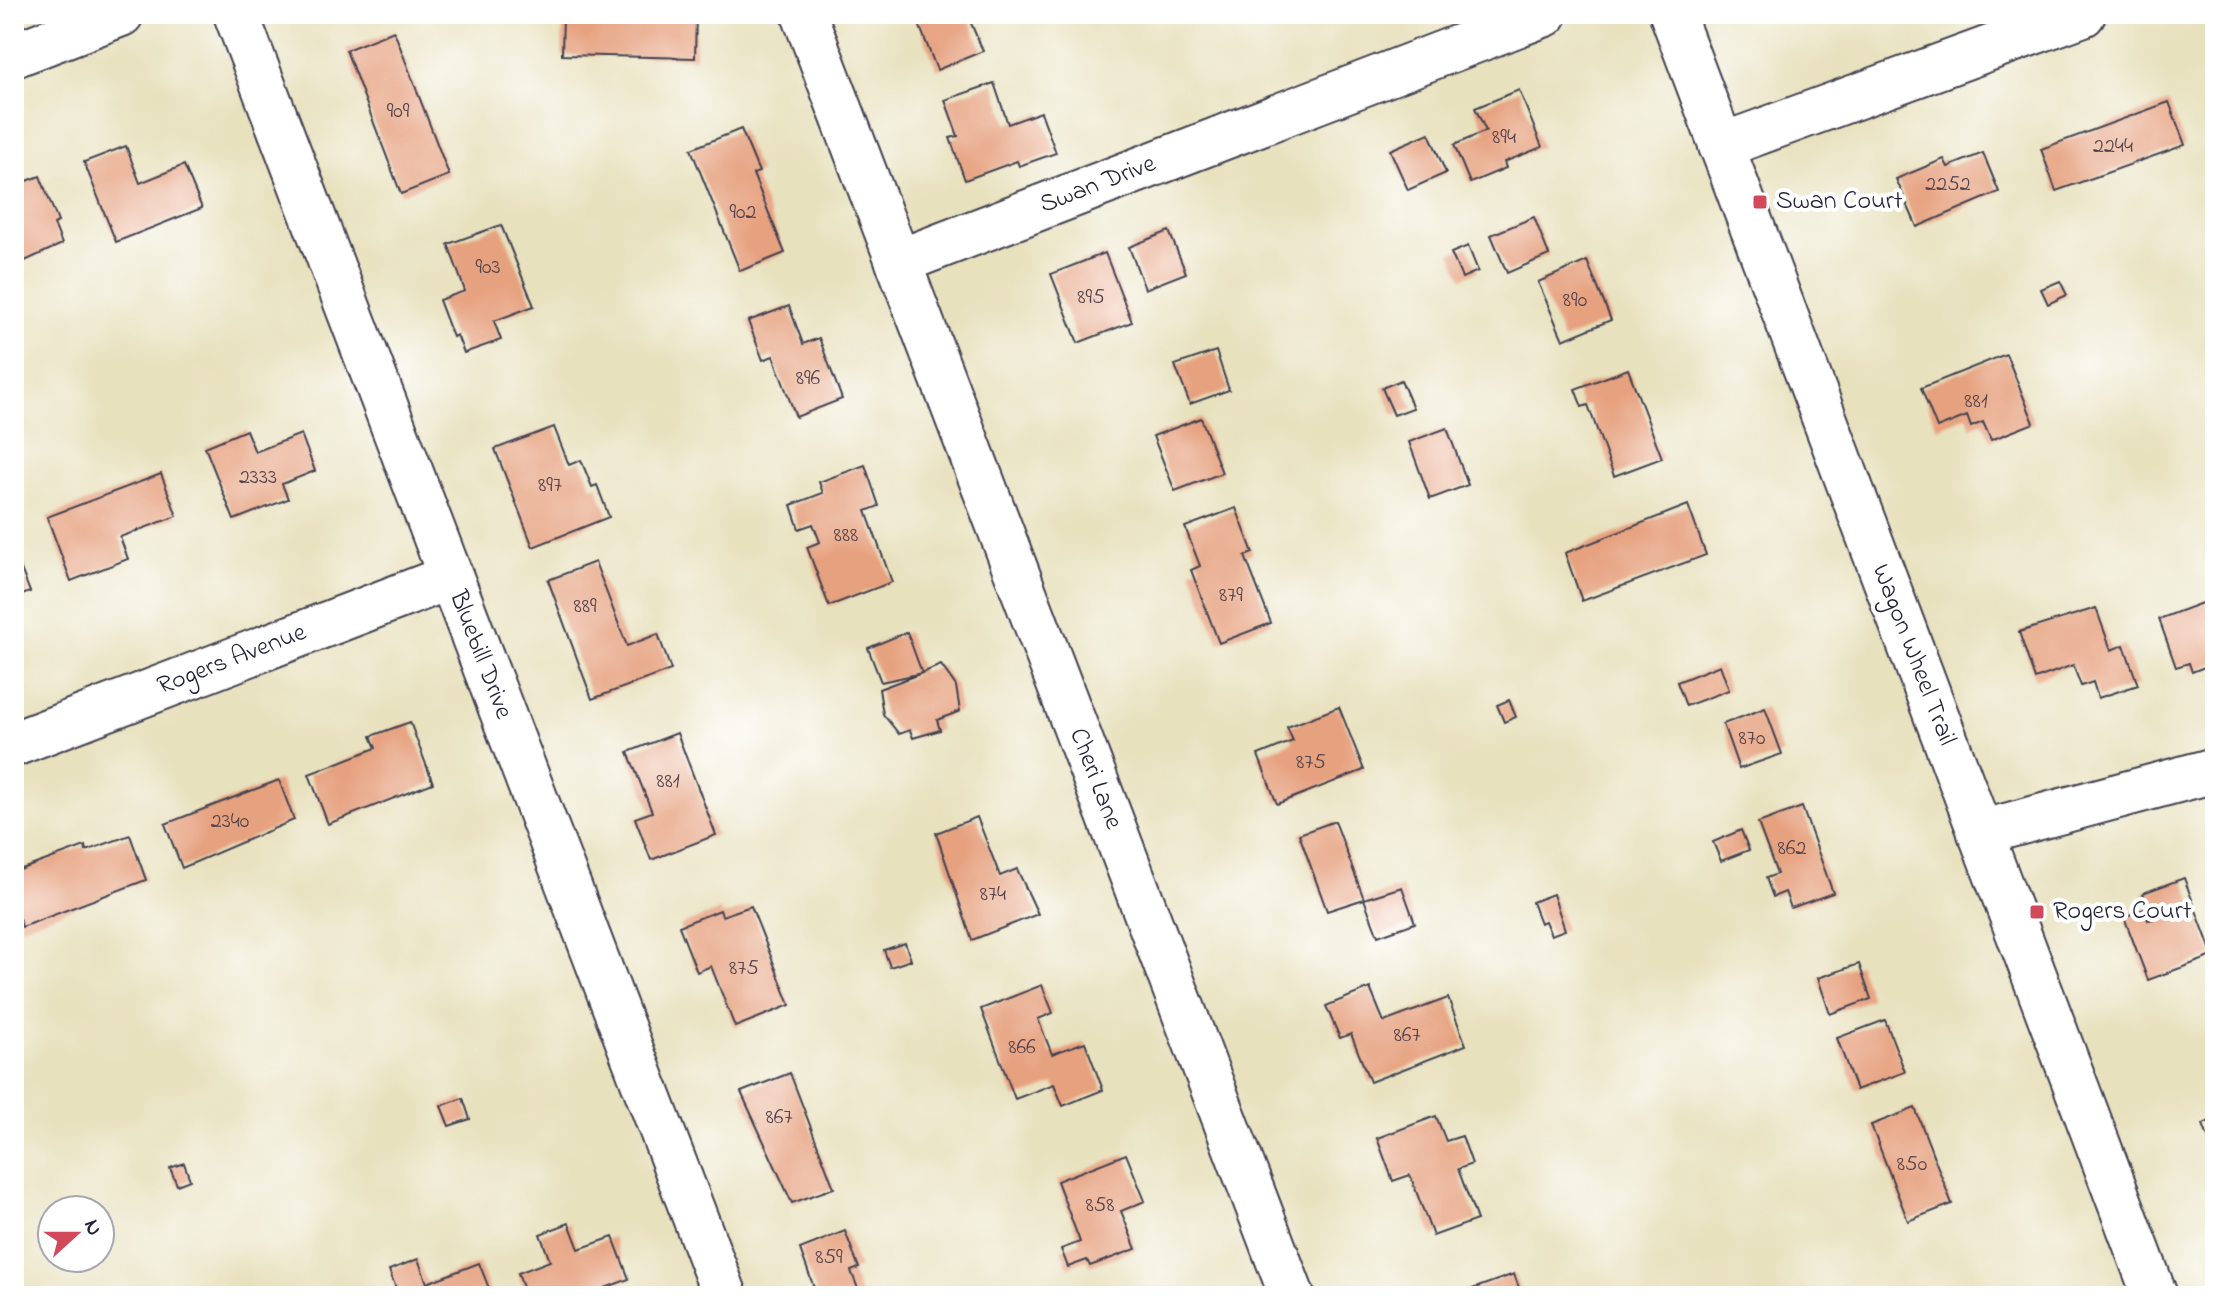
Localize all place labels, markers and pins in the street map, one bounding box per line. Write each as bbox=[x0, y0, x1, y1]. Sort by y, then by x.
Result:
place label: Swan Court bbox=[1776, 183, 1903, 221]
marker: Swan Court bbox=[1751, 193, 1769, 211]
place label: Rogers Court bbox=[2053, 893, 2192, 931]
marker: Rogers Court bbox=[2028, 903, 2046, 921]

